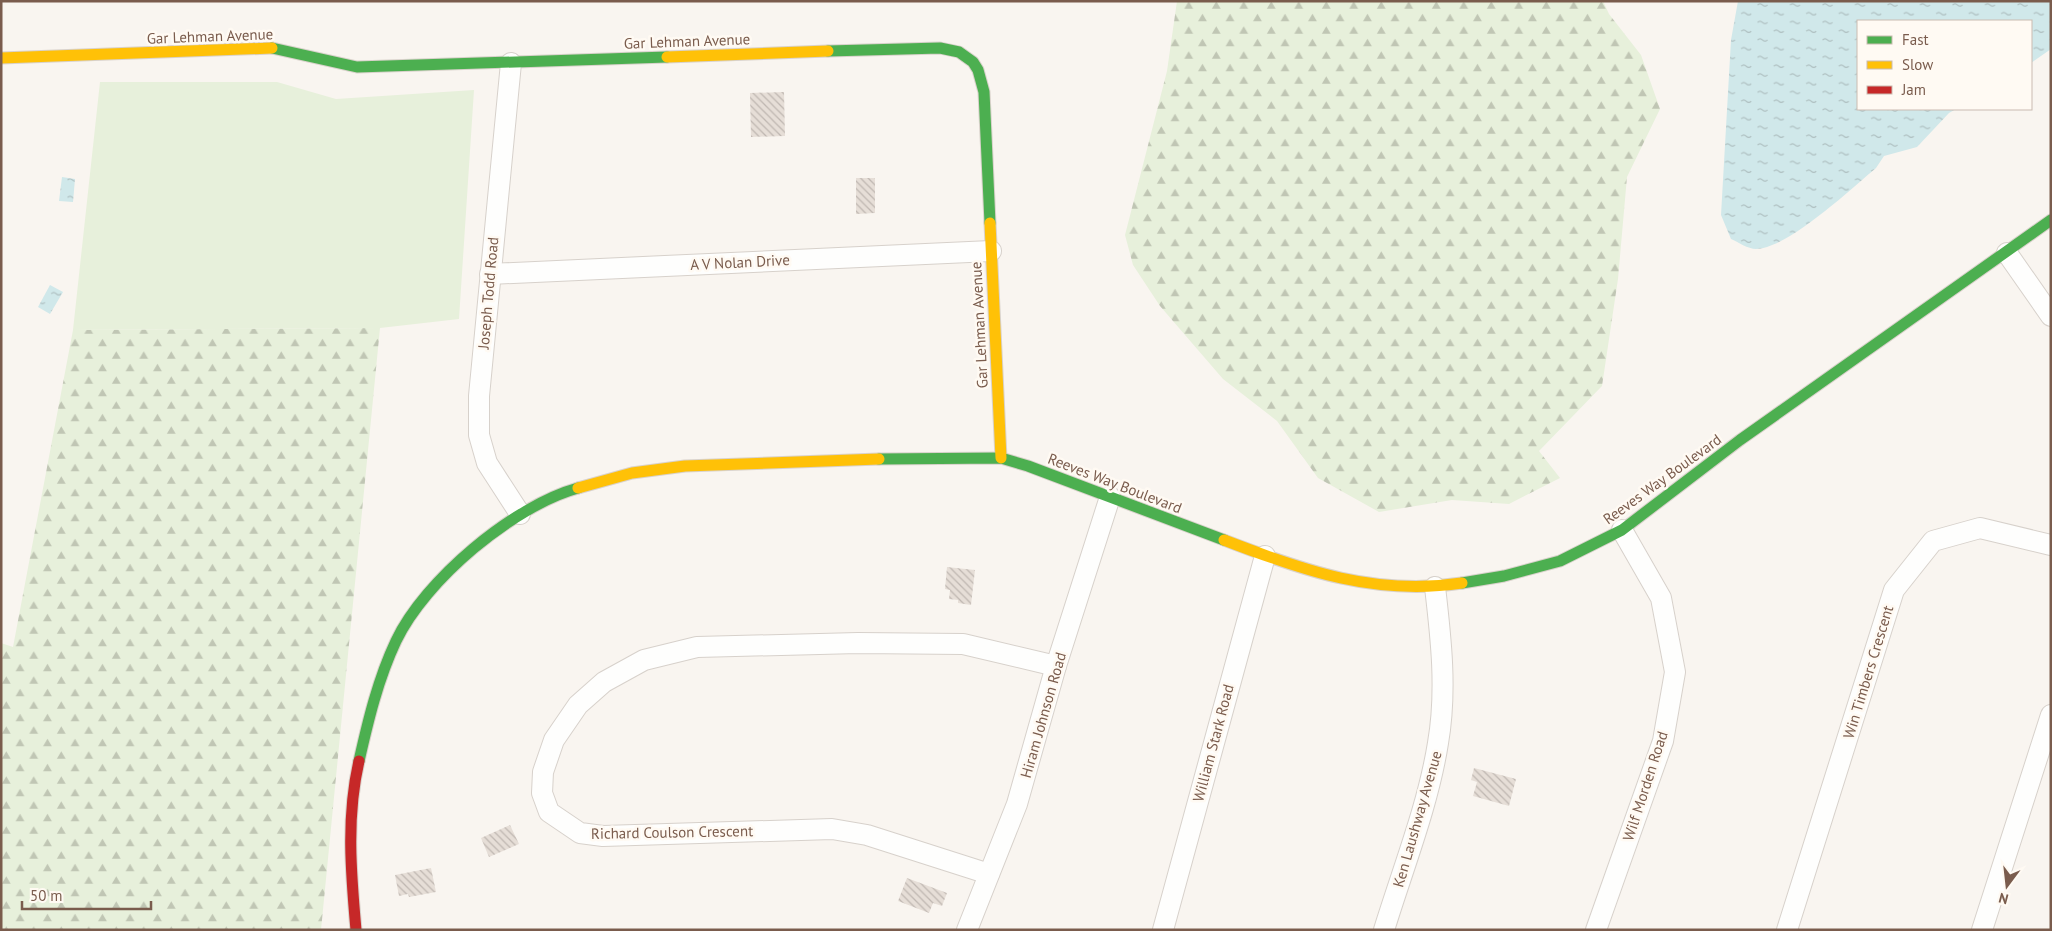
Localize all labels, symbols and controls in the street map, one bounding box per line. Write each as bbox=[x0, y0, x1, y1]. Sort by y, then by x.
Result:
legend bbox=[1857, 20, 2032, 110]
street label: Gar Lehman Avenue bbox=[146, 24, 274, 48]
street label: Gar Lehman Avenue bbox=[623, 29, 751, 53]
text: Fast bbox=[1902, 30, 1929, 49]
text: Slow bbox=[1902, 55, 1933, 74]
text: Jam bbox=[1901, 80, 1926, 99]
street label: Joseph Todd Road bbox=[474, 236, 502, 351]
street label: A V Nolan Drive bbox=[690, 250, 790, 274]
street label: Gar Lehman Avenue bbox=[966, 261, 992, 389]
street label: Reeves Way Boulevard bbox=[1599, 430, 1725, 528]
street label: Reeves Way Boulevard bbox=[1045, 449, 1185, 517]
street label: Win Timbers Crescent bbox=[1839, 603, 1897, 741]
street label: Hiram Johnson Road bbox=[1016, 650, 1070, 780]
street label: William Stark Road bbox=[1188, 682, 1238, 804]
street label: Wilf Morden Road bbox=[1618, 729, 1672, 843]
street label: Ken Laushway Avenue bbox=[1388, 749, 1446, 889]
street label: Richard Coulson Crescent bbox=[591, 821, 753, 843]
north arrow bbox=[1982, 861, 2032, 911]
scale bar bbox=[22, 878, 151, 910]
text: 50 m bbox=[30, 886, 63, 905]
text: N bbox=[1997, 889, 2010, 908]

